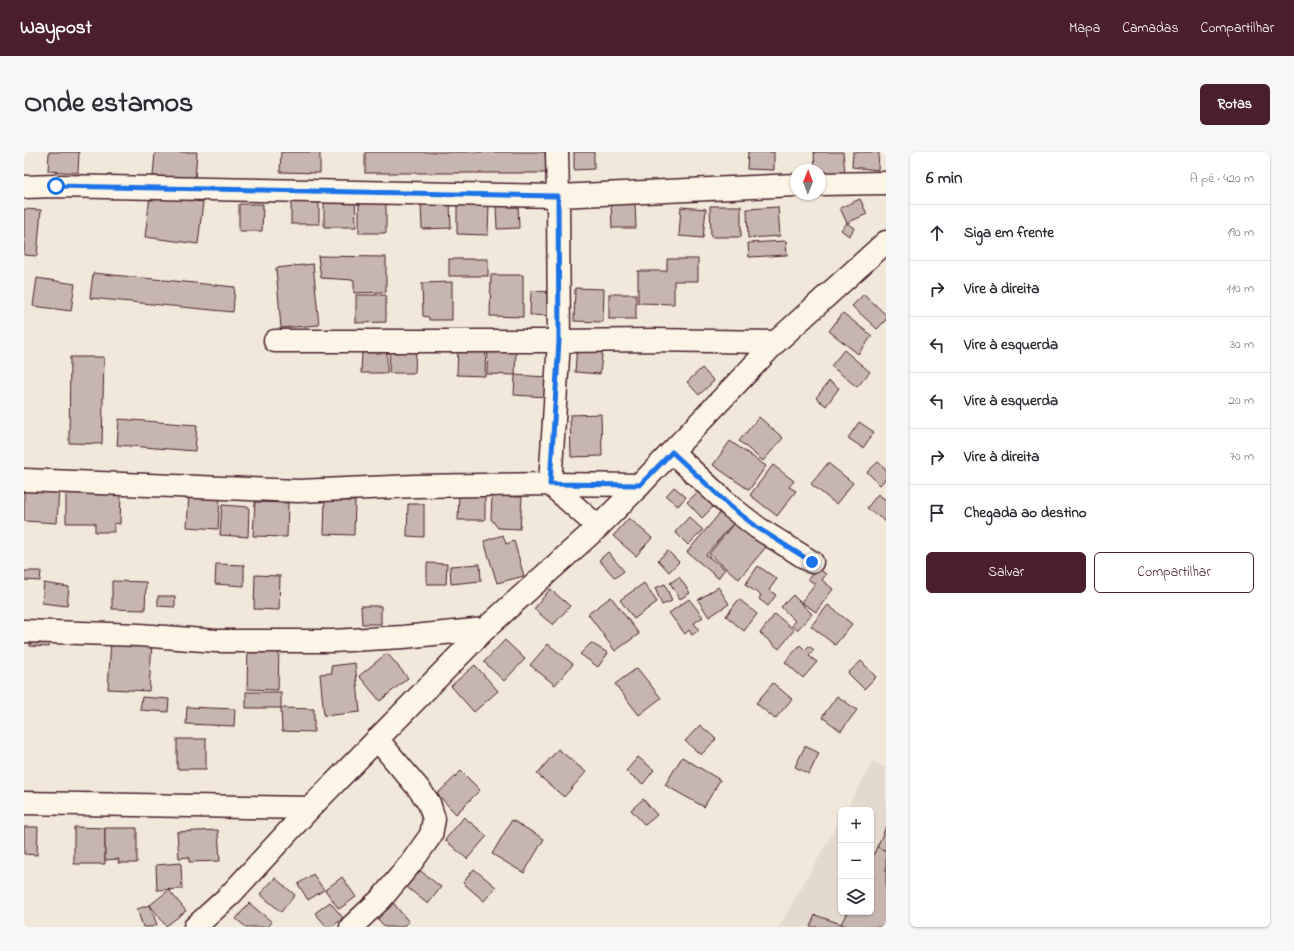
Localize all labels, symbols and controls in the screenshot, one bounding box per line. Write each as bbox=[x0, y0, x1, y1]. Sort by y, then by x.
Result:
text: Waypost bbox=[20, 15, 92, 42]
text: Mapa bbox=[1069, 18, 1100, 39]
text: Camadas bbox=[1122, 18, 1179, 39]
text: Compartilhar bbox=[1201, 18, 1274, 39]
text: Onde estamos bbox=[24, 84, 193, 125]
button: Rotas bbox=[1200, 84, 1270, 125]
north arrow bbox=[790, 164, 826, 200]
text: 6 min bbox=[926, 166, 962, 191]
text: A pé · 420 m bbox=[1190, 169, 1254, 188]
route start bbox=[47, 177, 65, 195]
icon: ahead bbox=[926, 222, 948, 244]
text: Siga em frente bbox=[964, 222, 1054, 244]
text: 190 m bbox=[1227, 223, 1254, 242]
icon: right bbox=[926, 278, 948, 300]
text: Vire à direita bbox=[964, 278, 1039, 300]
text: 110 m bbox=[1227, 279, 1254, 298]
icon: left bbox=[926, 334, 948, 356]
text: Vire à esquerda bbox=[964, 334, 1058, 356]
text: 30 m bbox=[1230, 335, 1254, 354]
icon: left bbox=[926, 390, 948, 412]
text: Vire à esquerda bbox=[964, 390, 1058, 412]
text: 20 m bbox=[1229, 391, 1254, 410]
icon: right bbox=[926, 446, 948, 468]
text: Vire à direita bbox=[964, 446, 1039, 468]
text: 70 m bbox=[1230, 447, 1254, 466]
icon: arrive bbox=[926, 502, 948, 524]
text: Chegada ao destino bbox=[964, 502, 1087, 524]
button: Salvar bbox=[926, 552, 1086, 593]
button: Compartilhar bbox=[1094, 552, 1254, 593]
route end bbox=[803, 553, 821, 571]
map controls bbox=[838, 807, 874, 915]
button: + bbox=[838, 807, 874, 843]
button: − bbox=[838, 843, 874, 879]
button: layers bbox=[838, 879, 874, 915]

